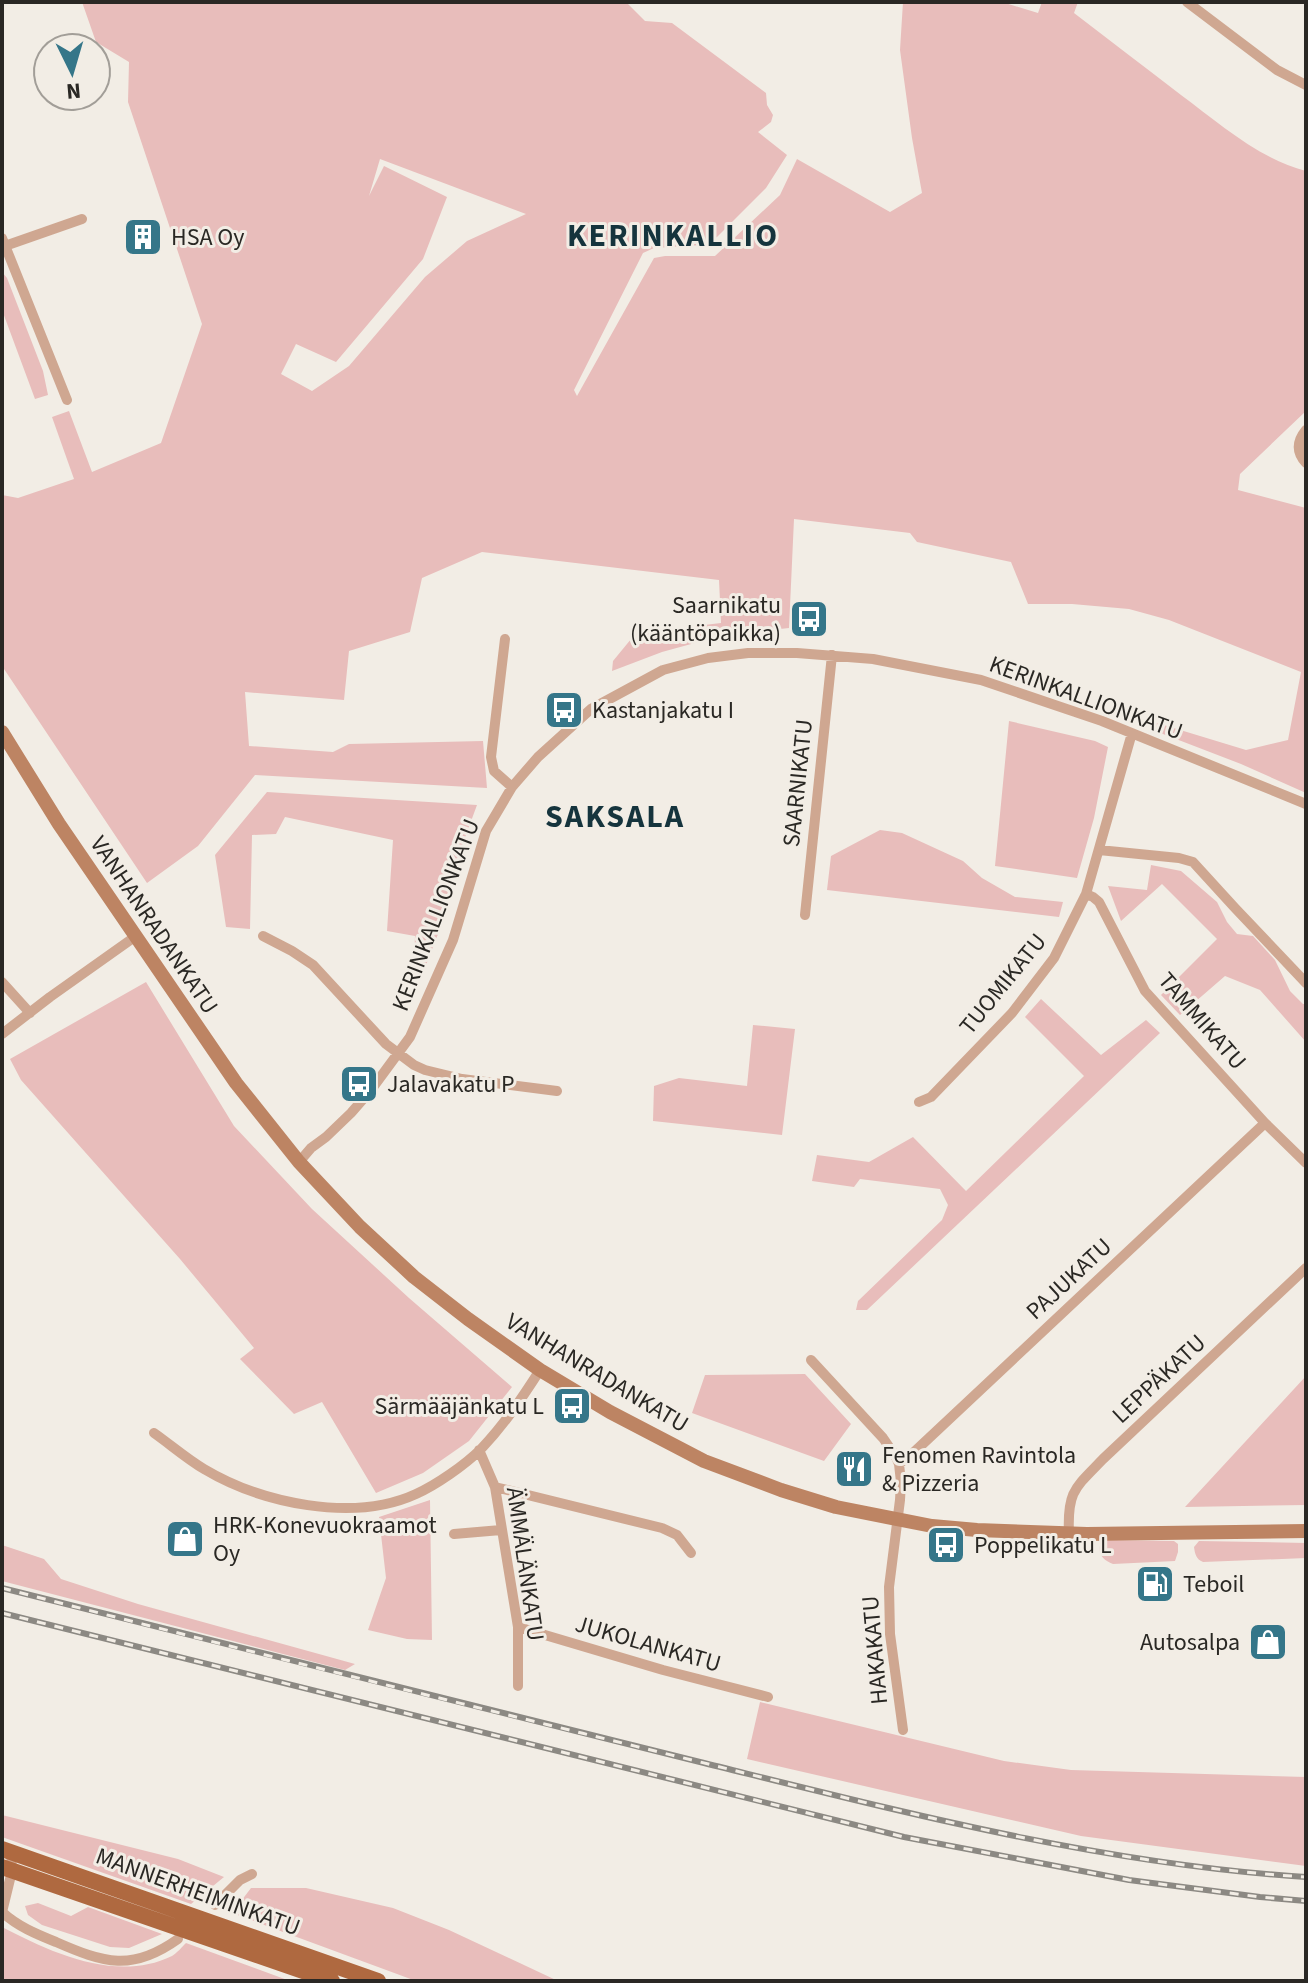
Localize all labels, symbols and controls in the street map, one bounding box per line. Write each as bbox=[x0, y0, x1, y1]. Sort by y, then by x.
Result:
north arrow bbox=[32, 32, 112, 112]
text: N bbox=[65, 74, 82, 108]
district label: KERINKALLIO bbox=[567, 213, 779, 259]
building icon: HSA Oy bbox=[122, 216, 164, 258]
place label: HSA Oy bbox=[171, 220, 244, 255]
place label: Saarnikatu (kääntöpaikka) bbox=[630, 588, 781, 651]
bus stop icon: Saarnikatu (kääntöpaikka) bbox=[788, 598, 830, 640]
street label: KERINKALLIONKATU bbox=[984, 647, 1188, 749]
bus stop icon: Kastanjakatu I bbox=[543, 689, 585, 731]
place label: Kastanjakatu I bbox=[592, 693, 734, 728]
street label: SAARNIKATU bbox=[774, 718, 822, 848]
district label: SAKSALA bbox=[545, 794, 685, 840]
street label: KERINKALLIONKATU bbox=[383, 814, 489, 1016]
street label: VANHANRADANKATU bbox=[81, 829, 227, 1021]
street label: TUOMIKATU bbox=[951, 926, 1055, 1042]
street label: TAMMIKATU bbox=[1149, 964, 1255, 1078]
bus stop icon: Jalavakatu P bbox=[338, 1063, 380, 1105]
place label: Jalavakatu P bbox=[387, 1067, 515, 1102]
street label: PAJUKATU bbox=[1018, 1230, 1120, 1328]
street label: VANHANRADANKATU bbox=[499, 1304, 695, 1442]
street label: LEPPÄKATU bbox=[1104, 1326, 1214, 1432]
bus stop icon: Särmääjänkatu L bbox=[551, 1385, 593, 1427]
place label: Särmääjänkatu L bbox=[374, 1389, 544, 1424]
place label: Fenomen Ravintola & Pizzeria bbox=[882, 1438, 1076, 1501]
restaurant icon: Fenomen Ravintola & Pizzeria bbox=[833, 1448, 875, 1490]
street label: ÄMMÄLÄNKATU bbox=[497, 1485, 553, 1643]
place label: HRK-Konevuokraamot Oy bbox=[213, 1508, 437, 1571]
shop icon: HRK-Konevuokraamot Oy bbox=[164, 1518, 206, 1560]
bus stop icon: Poppelikatu L bbox=[925, 1524, 967, 1566]
place label: Poppelikatu L bbox=[974, 1528, 1112, 1563]
fuel station icon: Teboil bbox=[1134, 1563, 1176, 1605]
place label: Teboil bbox=[1183, 1567, 1245, 1602]
street label: HAKAKATU bbox=[853, 1594, 897, 1706]
street label: JUKOLANKATU bbox=[571, 1606, 725, 1682]
shop icon: Autosalpa bbox=[1247, 1621, 1289, 1663]
place label: Autosalpa bbox=[1140, 1625, 1240, 1660]
street label: MANNERHEIMINKATU bbox=[91, 1839, 305, 1945]

